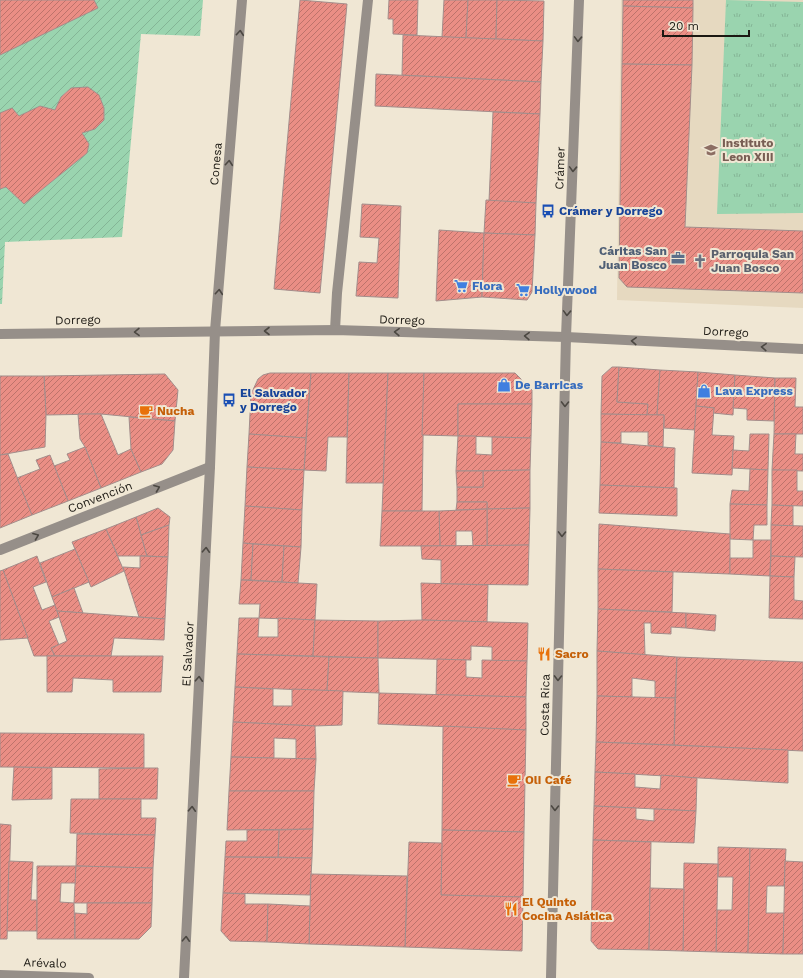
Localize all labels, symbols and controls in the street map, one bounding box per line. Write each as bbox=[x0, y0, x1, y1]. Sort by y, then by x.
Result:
scale bar bbox=[663, 12, 749, 38]
text: 20 m bbox=[669, 19, 699, 33]
one-way arrow bbox=[235, 30, 244, 36]
one-way arrow bbox=[573, 36, 582, 42]
place label: Instituto Leon XIII bbox=[722, 136, 774, 164]
street label: Conesa bbox=[207, 142, 225, 186]
school or university icon: Instituto Leon XIII bbox=[703, 142, 719, 158]
street label: Crámer bbox=[552, 146, 568, 190]
one-way arrow bbox=[224, 159, 233, 166]
one-way arrow bbox=[568, 166, 577, 172]
bus stop icon: Crámer y Dorrego bbox=[540, 203, 556, 219]
place label: Crámer y Dorrego bbox=[559, 204, 663, 218]
place label: Cáritas San Juan Bosco bbox=[599, 244, 667, 272]
place label: Parroquia San Juan Bosco bbox=[711, 247, 794, 275]
office icon: Cáritas San Juan Bosco bbox=[670, 250, 686, 266]
church icon: Parroquia San Juan Bosco bbox=[692, 253, 708, 269]
supermarket icon: Flora bbox=[453, 278, 469, 294]
place label: Flora bbox=[472, 279, 503, 293]
supermarket icon: Hollywood bbox=[515, 282, 531, 298]
place label: Hollywood bbox=[534, 283, 597, 297]
one-way arrow bbox=[214, 289, 223, 295]
one-way arrow bbox=[563, 310, 571, 316]
street label: Dorrego bbox=[379, 312, 425, 328]
street label: Dorrego bbox=[55, 313, 101, 327]
street label: Dorrego bbox=[703, 324, 749, 340]
one-way arrow bbox=[264, 327, 270, 335]
one-way arrow bbox=[134, 328, 140, 336]
one-way arrow bbox=[394, 328, 400, 337]
one-way arrow bbox=[524, 332, 530, 340]
one-way arrow bbox=[631, 336, 637, 345]
one-way arrow bbox=[761, 343, 767, 352]
shop icon: De Barricas bbox=[496, 377, 512, 393]
place label: De Barricas bbox=[515, 378, 584, 392]
shop icon: Lava Express bbox=[696, 383, 712, 399]
place label: Lava Express bbox=[715, 384, 793, 398]
place label: El Salvador y Dorrego bbox=[239, 386, 307, 414]
bus stop icon: El Salvador y Dorrego bbox=[221, 392, 237, 408]
one-way arrow bbox=[560, 401, 569, 407]
cafe icon: Nucha bbox=[138, 403, 154, 419]
place label: Nucha bbox=[157, 404, 195, 418]
street label: Convención bbox=[66, 478, 134, 516]
one-way arrow bbox=[154, 485, 161, 493]
one-way arrow bbox=[557, 531, 566, 537]
one-way arrow bbox=[33, 532, 40, 540]
one-way arrow bbox=[202, 547, 210, 553]
street label: El Salvador bbox=[179, 621, 197, 687]
restaurant icon: Sacro bbox=[536, 646, 552, 662]
place label: Sacro bbox=[555, 647, 589, 661]
street label: Costa Rica bbox=[537, 674, 553, 736]
one-way arrow bbox=[554, 675, 562, 681]
one-way arrow bbox=[195, 676, 204, 682]
cafe icon: Oli Café bbox=[506, 772, 522, 788]
place label: Oli Café bbox=[525, 773, 572, 787]
one-way arrow bbox=[551, 805, 559, 811]
one-way arrow bbox=[188, 806, 197, 812]
place label: El Quinto Cocina Asiática bbox=[522, 895, 612, 923]
restaurant icon: El Quinto Cocina Asiática bbox=[503, 901, 519, 917]
one-way arrow bbox=[181, 936, 190, 942]
street label: Arévalo bbox=[23, 955, 67, 971]

